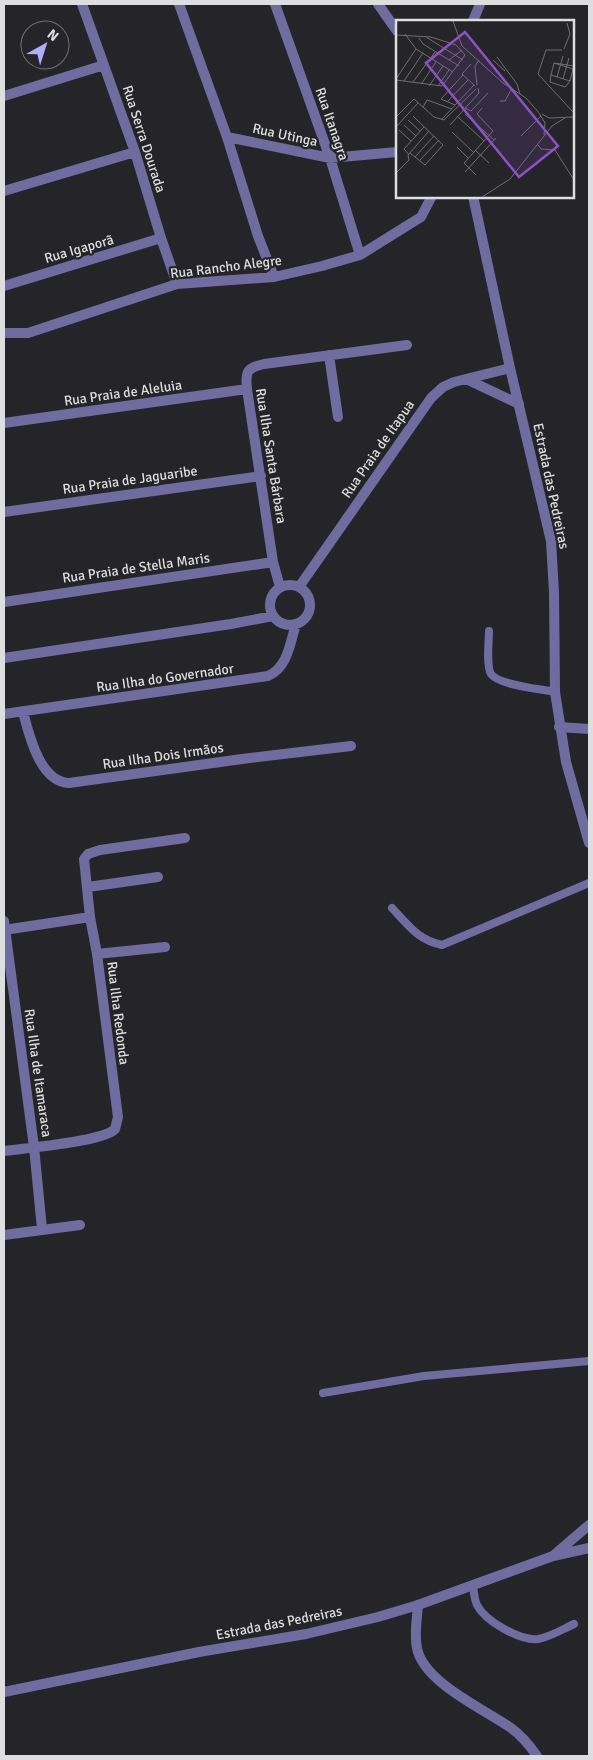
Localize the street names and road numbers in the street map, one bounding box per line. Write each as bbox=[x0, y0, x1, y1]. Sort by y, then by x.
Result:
street label: Rua Serra Dourada bbox=[119, 83, 169, 195]
street label: Rua Itanagra bbox=[312, 85, 352, 163]
street label: Rua Utinga bbox=[251, 120, 319, 150]
street label: Rua Igaporã bbox=[42, 231, 116, 267]
street label: Rua Rancho Alegre bbox=[169, 252, 283, 282]
street label: Rua Praia de Aleluia bbox=[63, 376, 183, 410]
street label: Rua Ilha Santa Bárbara bbox=[252, 387, 290, 525]
street label: Rua Praia de Itapua bbox=[338, 397, 418, 501]
street label: Estrada das Pedreiras bbox=[529, 421, 573, 551]
street label: Rua Praia de Jaguaribe bbox=[61, 462, 199, 498]
street label: Rua Praia de Stella Maris bbox=[61, 549, 211, 587]
street label: Rua Ilha do Governador bbox=[95, 660, 236, 696]
street label: Rua Ilha Dois Irmãos bbox=[101, 739, 225, 773]
street label: Rua Ilha Redonda bbox=[103, 960, 133, 1066]
street label: Rua Ilha de Itamaraca bbox=[21, 1008, 55, 1138]
street label: Estrada das Pedreiras bbox=[214, 1602, 344, 1644]

